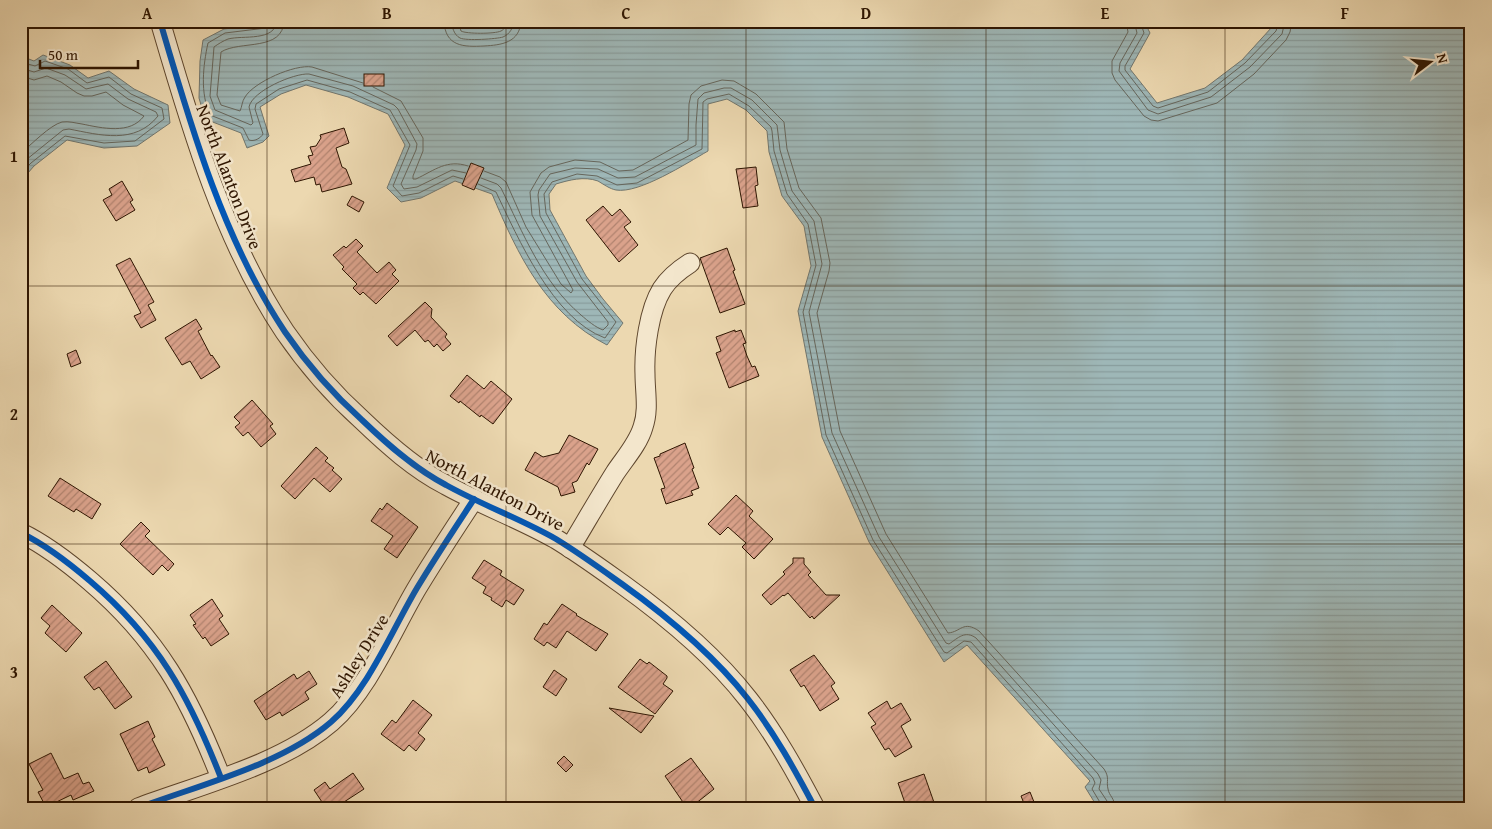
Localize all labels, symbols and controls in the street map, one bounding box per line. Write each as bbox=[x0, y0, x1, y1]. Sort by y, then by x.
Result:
text: A bbox=[142, 1, 153, 25]
text: B bbox=[382, 1, 392, 25]
text: C bbox=[621, 1, 631, 25]
text: D bbox=[861, 1, 871, 25]
text: E bbox=[1101, 1, 1110, 25]
text: F bbox=[1341, 1, 1349, 25]
scale bar bbox=[40, 38, 138, 70]
north arrow bbox=[1404, 38, 1454, 88]
text: 50 m bbox=[48, 44, 79, 65]
text: N bbox=[1432, 51, 1454, 66]
street label: North Alanton Drive bbox=[189, 100, 270, 253]
text: 1 bbox=[10, 144, 18, 168]
text: 2 bbox=[10, 402, 18, 426]
street label: North Alanton Drive bbox=[421, 442, 569, 537]
street label: Ashley Drive bbox=[322, 608, 395, 703]
text: 3 bbox=[10, 660, 18, 684]

